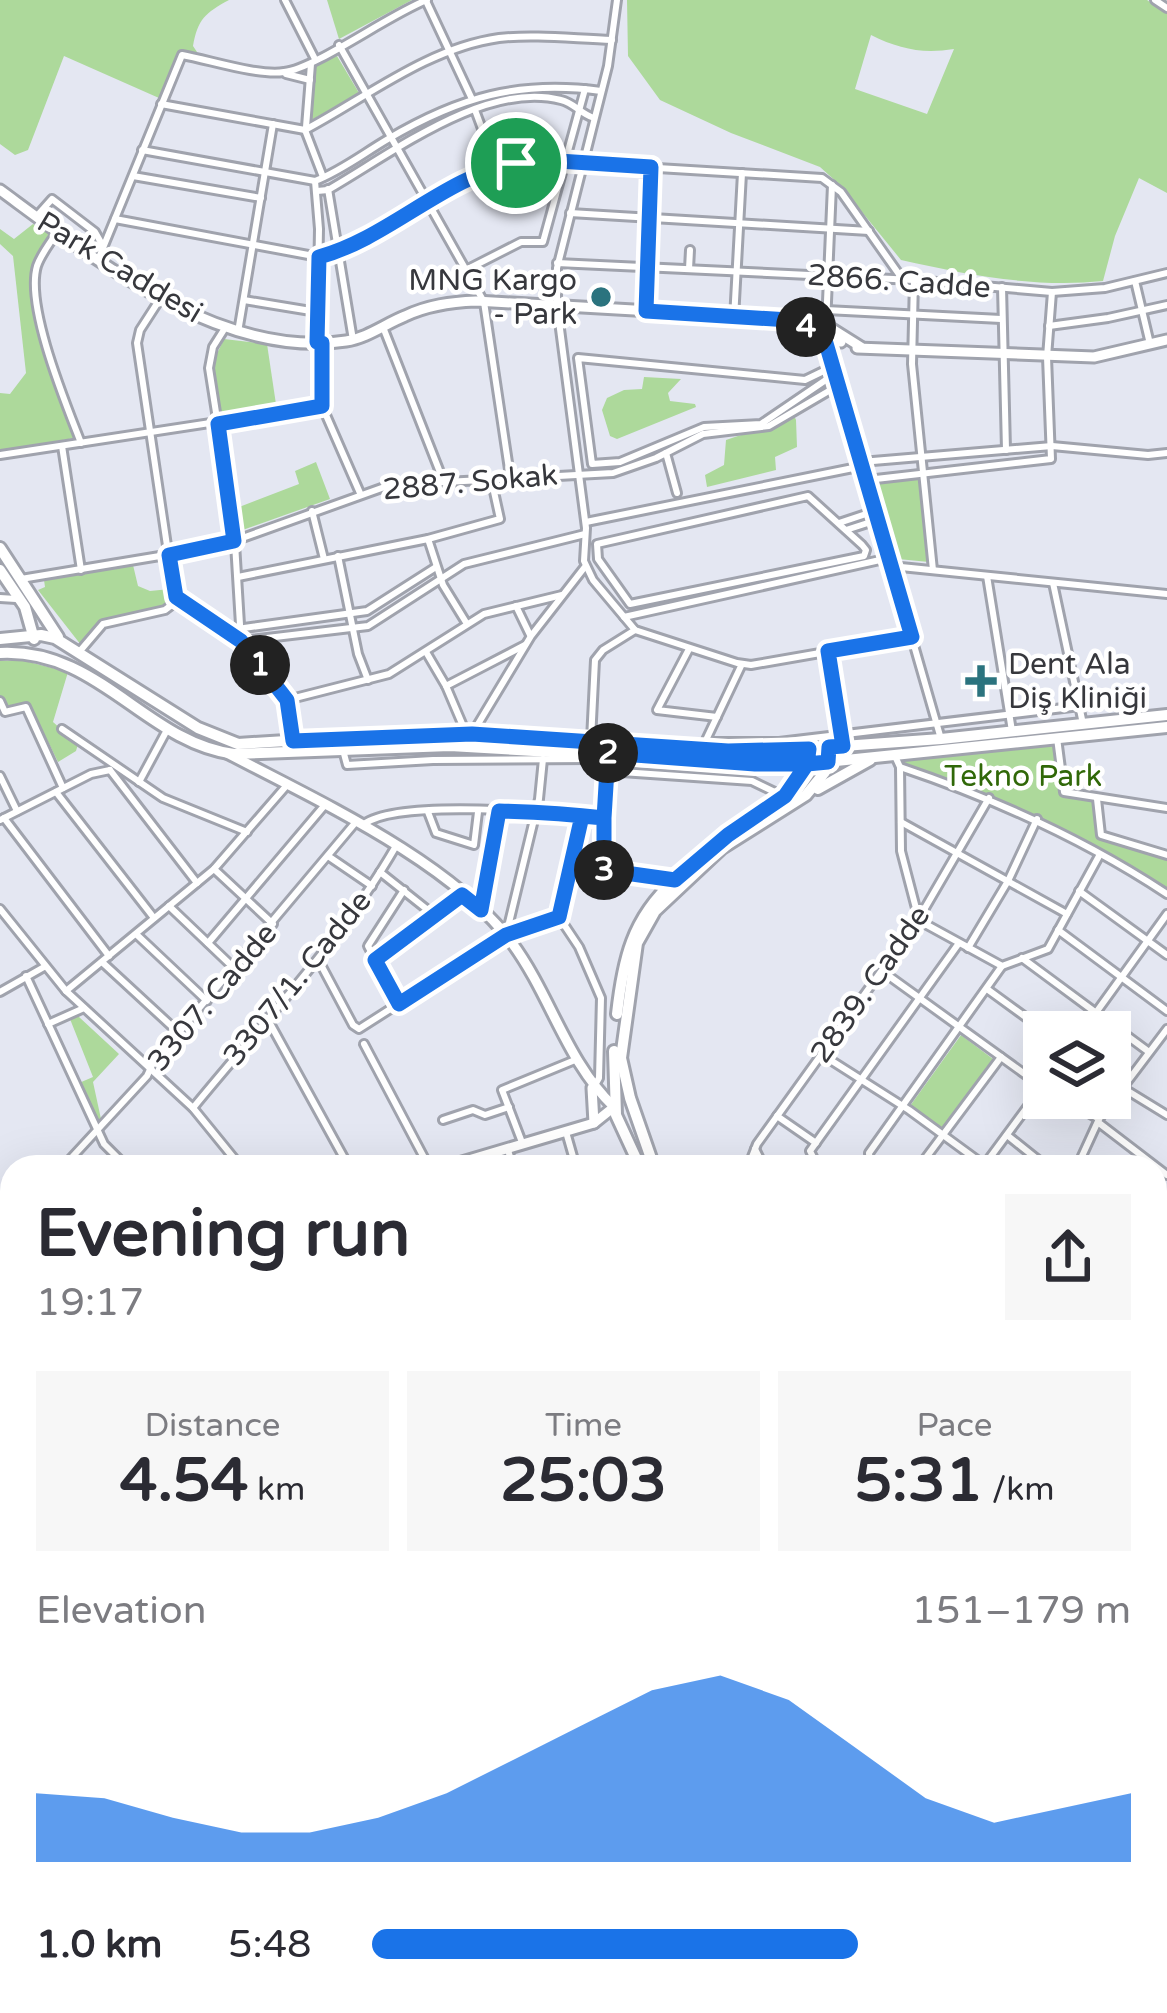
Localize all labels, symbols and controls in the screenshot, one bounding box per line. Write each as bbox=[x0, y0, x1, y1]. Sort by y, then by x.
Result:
pin bbox=[465, 112, 567, 214]
icon: arrive bbox=[483, 130, 549, 196]
street label: Park Caddesi bbox=[30, 204, 209, 331]
street label: 2866. Cadde bbox=[806, 257, 992, 306]
place label: MNG Kargo - Park bbox=[408, 262, 577, 333]
marker: MNG Kargo - Park bbox=[588, 284, 614, 310]
pin: 4 bbox=[776, 297, 836, 357]
text: 4 bbox=[796, 307, 816, 346]
street label: 2887. Sokak bbox=[381, 456, 559, 509]
pin: 1 bbox=[230, 635, 290, 695]
text: 1 bbox=[250, 645, 270, 684]
place label: Dent Ala Diş Kliniği bbox=[1008, 646, 1147, 717]
marker: Dent Ala Diş Kliniği bbox=[965, 665, 997, 697]
pin: 2 bbox=[578, 723, 638, 783]
text: 2 bbox=[598, 733, 618, 772]
park label: Tekno Park bbox=[944, 758, 1102, 795]
pin: 3 bbox=[574, 840, 634, 900]
text: 3 bbox=[594, 850, 614, 889]
street label: 3307/1. Cadde bbox=[215, 883, 379, 1073]
street label: 2839. Cadde bbox=[803, 899, 938, 1070]
street label: 3307. Cadde bbox=[140, 916, 285, 1079]
map controls bbox=[1023, 1011, 1131, 1119]
button: layers bbox=[1023, 1011, 1131, 1119]
text: Evening run bbox=[36, 1194, 410, 1274]
button: share bbox=[1005, 1194, 1131, 1320]
text: 19:17 bbox=[36, 1279, 144, 1326]
text: Distance bbox=[145, 1406, 280, 1445]
text: Time bbox=[545, 1406, 622, 1445]
text: Pace bbox=[917, 1406, 993, 1445]
text: 4.54 bbox=[120, 1445, 248, 1517]
text: 25:03 bbox=[500, 1445, 667, 1517]
text: 5:31 bbox=[854, 1445, 983, 1517]
text: km bbox=[248, 1470, 305, 1509]
text: /km bbox=[983, 1470, 1055, 1509]
text: Elevation bbox=[36, 1587, 206, 1634]
text: 151–179 m bbox=[911, 1587, 1131, 1634]
text: 1.0 km bbox=[36, 1921, 162, 1968]
text: 5:48 bbox=[228, 1921, 312, 1968]

